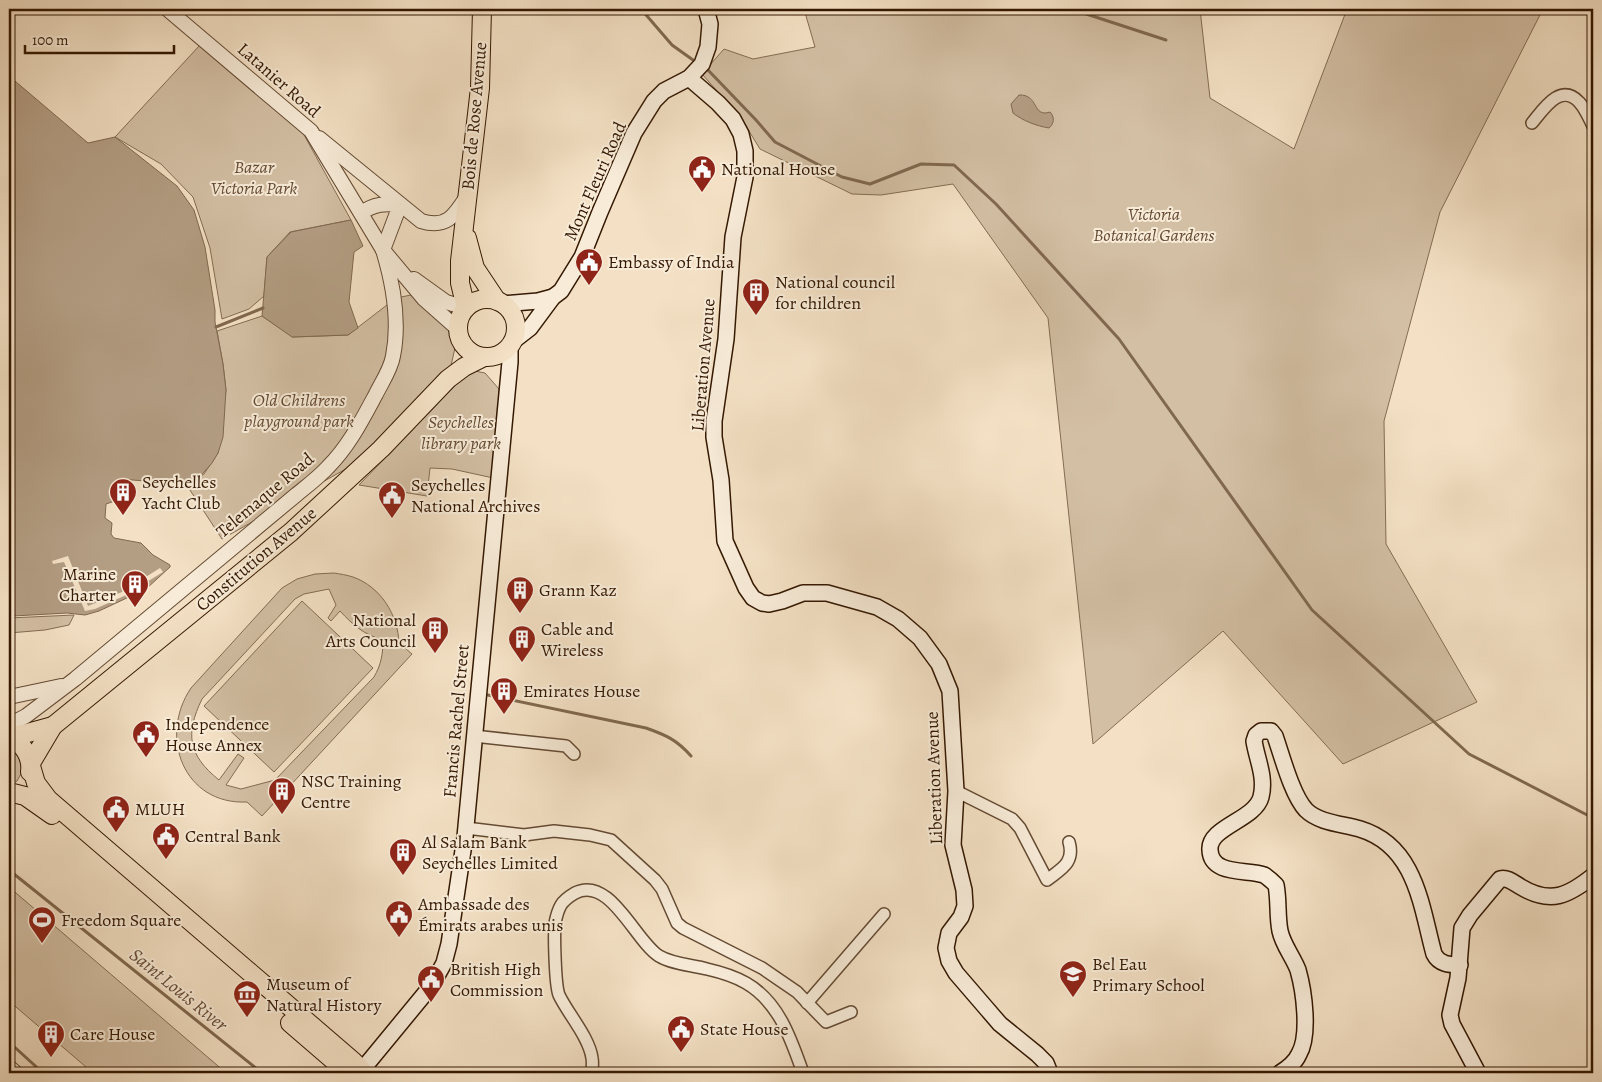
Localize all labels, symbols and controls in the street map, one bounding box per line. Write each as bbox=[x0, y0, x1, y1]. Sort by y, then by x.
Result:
scale bar bbox=[25, 22, 174, 54]
text: 100 m bbox=[32, 30, 69, 50]
street label: Latanier Road bbox=[232, 37, 326, 123]
street label: Bois de Rose Avenue bbox=[456, 41, 492, 191]
street label: Mont Fleuri Road bbox=[558, 118, 632, 244]
public building icon: National House bbox=[687, 154, 717, 193]
park label: Bazar Victoria Park bbox=[211, 155, 297, 200]
place label: National House bbox=[721, 157, 835, 181]
park label: Victoria Botanical Gardens bbox=[1093, 202, 1215, 247]
public building icon: Embassy of India bbox=[574, 247, 604, 286]
place label: Embassy of India bbox=[608, 250, 735, 274]
place label: National council for children bbox=[775, 270, 896, 315]
building icon: National council for children bbox=[741, 277, 771, 316]
street label: Liberation Avenue bbox=[685, 297, 721, 433]
park label: Old Childrens playground park bbox=[243, 388, 354, 433]
park label: Seychelles library park bbox=[421, 410, 501, 455]
street label: Telemaque Road bbox=[211, 447, 319, 543]
place label: Seychelles Yacht Club bbox=[141, 470, 220, 515]
place label: Seychelles National Archives bbox=[411, 473, 540, 518]
building icon: Seychelles Yacht Club bbox=[108, 477, 138, 516]
public building icon: Seychelles National Archives bbox=[377, 480, 407, 519]
street label: Constitution Avenue bbox=[191, 501, 321, 617]
place label: Marine Charter bbox=[59, 562, 116, 607]
building icon: Marine Charter bbox=[120, 569, 150, 608]
building icon: Grann Kaz bbox=[505, 575, 535, 614]
place label: Grann Kaz bbox=[539, 578, 617, 602]
place label: National Arts Council bbox=[325, 608, 417, 653]
building icon: National Arts Council bbox=[420, 615, 450, 654]
place label: Cable and Wireless bbox=[540, 617, 614, 662]
building icon: Cable and Wireless bbox=[507, 624, 537, 663]
street label: Francis Rachel Street bbox=[437, 643, 475, 799]
building icon: Emirates House bbox=[489, 676, 519, 715]
place label: Emirates House bbox=[523, 679, 640, 703]
street label: Liberation Avenue bbox=[920, 711, 948, 845]
place label: Independence House Annex bbox=[165, 712, 269, 757]
public building icon: Independence House Annex bbox=[131, 719, 161, 758]
place label: NSC Training Centre bbox=[301, 769, 402, 814]
building icon: NSC Training Centre bbox=[267, 776, 297, 815]
public building icon: MLUH bbox=[101, 794, 131, 833]
place label: MLUH bbox=[135, 797, 185, 821]
public building icon: Central Bank bbox=[151, 821, 181, 860]
place label: Central Bank bbox=[185, 824, 281, 848]
place label: Al Salam Bank Seychelles Limited bbox=[421, 830, 558, 875]
building icon: Al Salam Bank Seychelles Limited bbox=[388, 837, 418, 876]
place label: Ambassade des Émirats arabes unis bbox=[417, 892, 563, 937]
public building icon: Ambassade des Émirats arabes unis bbox=[384, 899, 414, 938]
sports icon: Freedom Square bbox=[27, 905, 57, 944]
place label: Freedom Square bbox=[61, 908, 181, 932]
water label: Saint Louis River bbox=[124, 942, 234, 1038]
place label: Bel Eau Primary School bbox=[1092, 952, 1205, 997]
place label: British High Commission bbox=[450, 957, 543, 1002]
school or university icon: Bel Eau Primary School bbox=[1058, 959, 1088, 998]
public building icon: British High Commission bbox=[416, 964, 446, 1003]
place label: Museum of Natural History bbox=[266, 972, 382, 1017]
museum icon: Museum of Natural History bbox=[232, 979, 262, 1018]
public building icon: State House bbox=[666, 1014, 696, 1053]
place label: State House bbox=[700, 1017, 789, 1041]
building icon: Care House bbox=[36, 1019, 66, 1058]
place label: Care House bbox=[70, 1022, 155, 1046]

